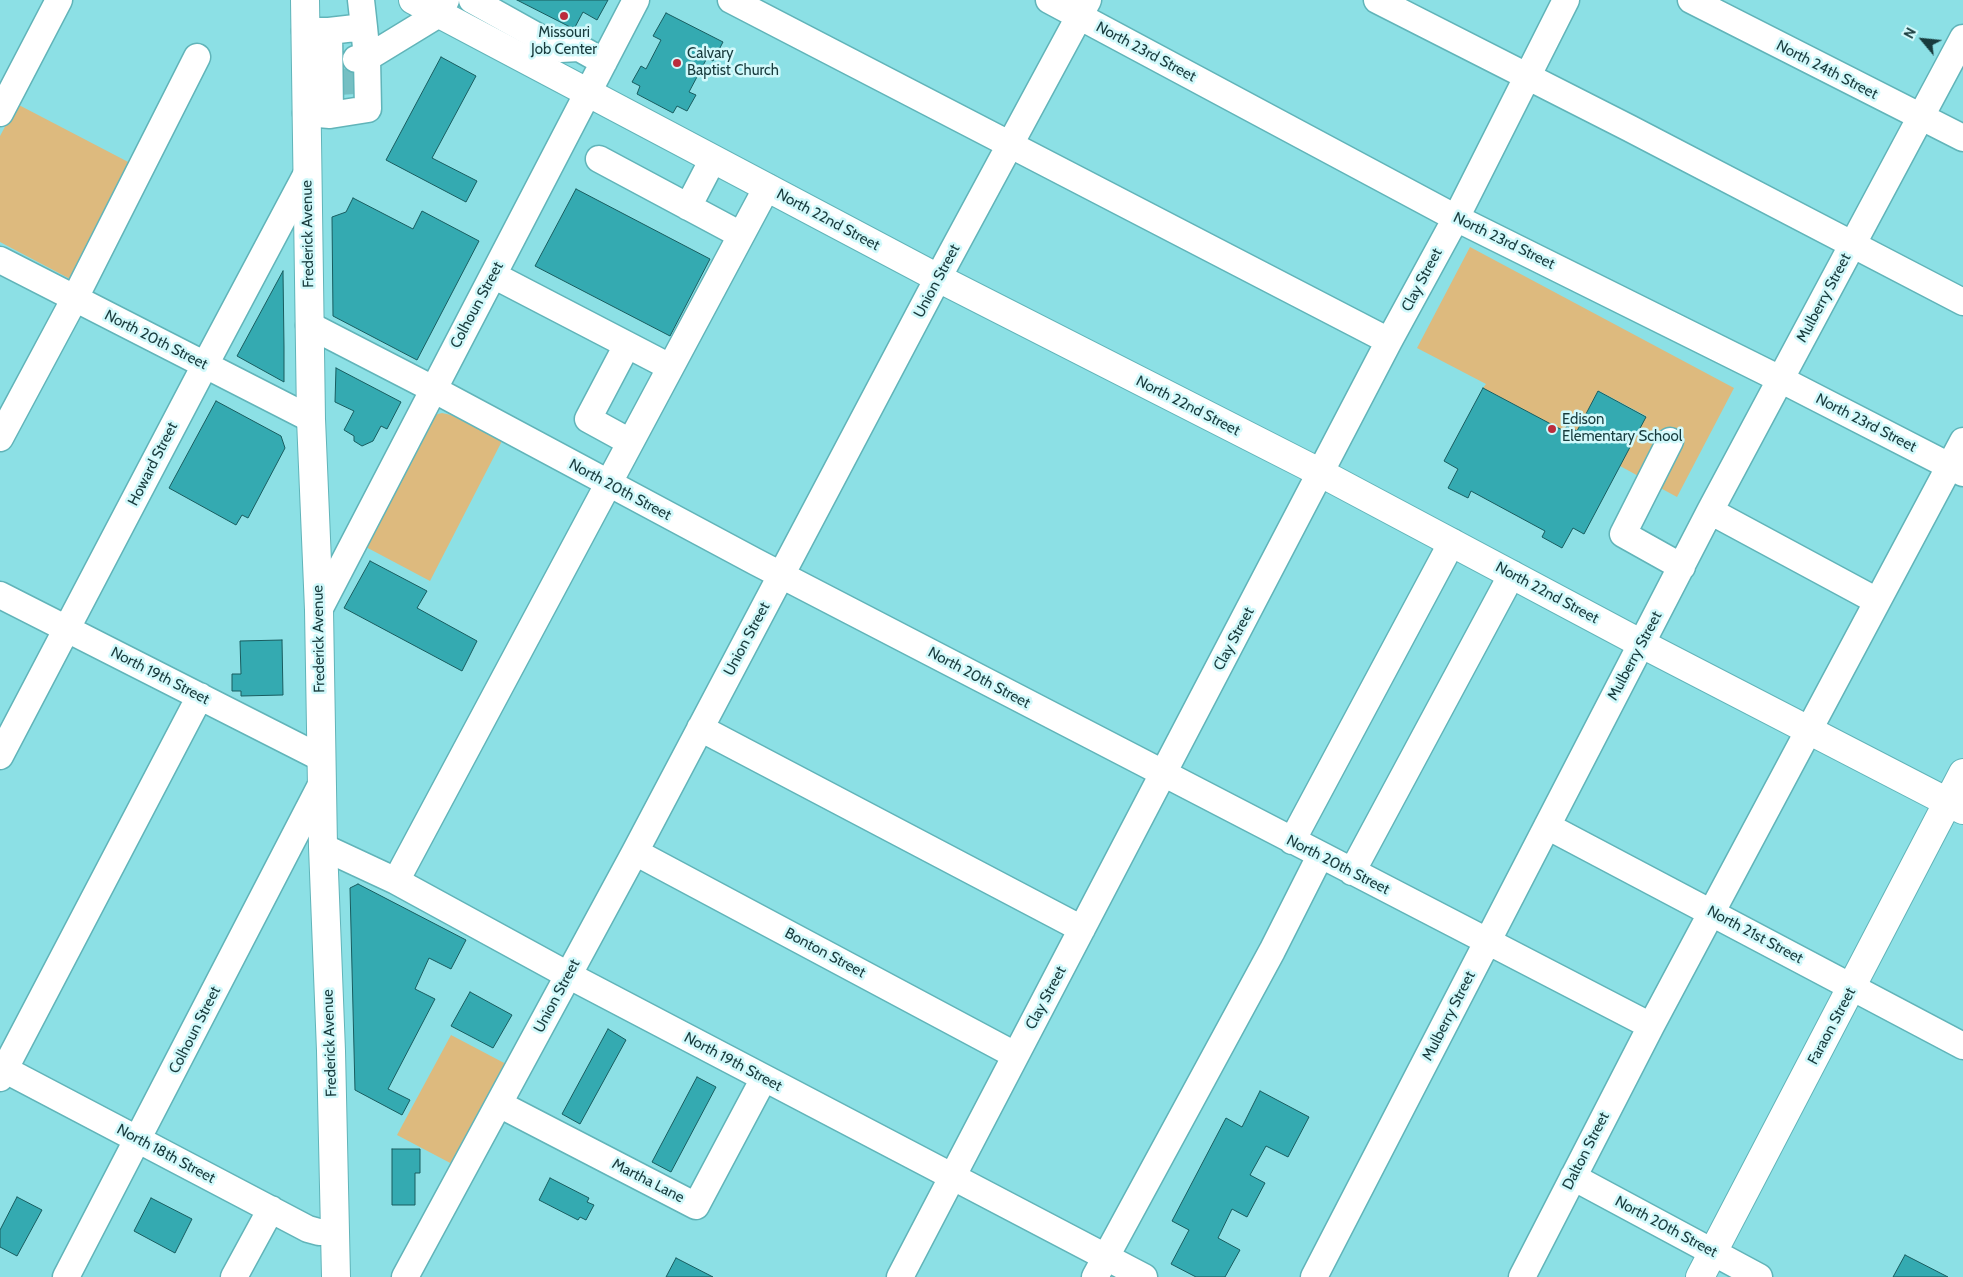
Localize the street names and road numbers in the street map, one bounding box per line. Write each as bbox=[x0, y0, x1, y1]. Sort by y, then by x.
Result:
street label: North 23rd Street bbox=[1093, 18, 1199, 86]
street label: North 24th Street bbox=[1773, 37, 1881, 103]
street label: Frederick Avenue bbox=[298, 180, 318, 288]
street label: North 22nd Street bbox=[773, 185, 883, 255]
street label: North 23rd Street bbox=[1450, 209, 1558, 273]
street label: Union Street bbox=[910, 241, 964, 321]
street label: Clay Street bbox=[1398, 245, 1446, 315]
street label: Mulberry Street bbox=[1793, 250, 1855, 346]
street label: Colhoun Street bbox=[447, 259, 507, 351]
street label: North 20th Street bbox=[101, 306, 211, 374]
street label: North 22nd Street bbox=[1133, 372, 1243, 440]
street label: North 23rd Street bbox=[1813, 390, 1919, 456]
street label: Howard Street bbox=[124, 419, 182, 509]
street label: North 20th Street bbox=[566, 455, 674, 525]
street label: North 22nd Street bbox=[1492, 558, 1602, 628]
street label: Frederick Avenue bbox=[309, 585, 329, 693]
street label: Union Street bbox=[720, 599, 774, 679]
street label: Clay Street bbox=[1210, 604, 1258, 674]
street label: Mulberry Street bbox=[1604, 608, 1666, 704]
street label: North 19th Street bbox=[108, 643, 212, 709]
street label: North 20th Street bbox=[925, 643, 1033, 713]
street label: North 20th Street bbox=[1283, 831, 1393, 899]
street label: North 21st Street bbox=[1704, 902, 1806, 968]
street label: Bonton Street bbox=[781, 924, 869, 982]
street label: Union Street bbox=[530, 956, 584, 1036]
street label: Clay Street bbox=[1022, 963, 1070, 1033]
street label: Mulberry Street bbox=[1419, 968, 1479, 1064]
street label: Colhoun Street bbox=[165, 983, 225, 1077]
street label: Faraon Street bbox=[1804, 984, 1860, 1068]
street label: Frederick Avenue bbox=[319, 989, 341, 1097]
street label: North 19th Street bbox=[681, 1029, 785, 1095]
street label: Dalton Street bbox=[1559, 1109, 1613, 1193]
street label: North 18th Street bbox=[114, 1120, 218, 1188]
street label: Martha Lane bbox=[609, 1155, 687, 1207]
street label: North 20th Street bbox=[1612, 1192, 1720, 1262]

